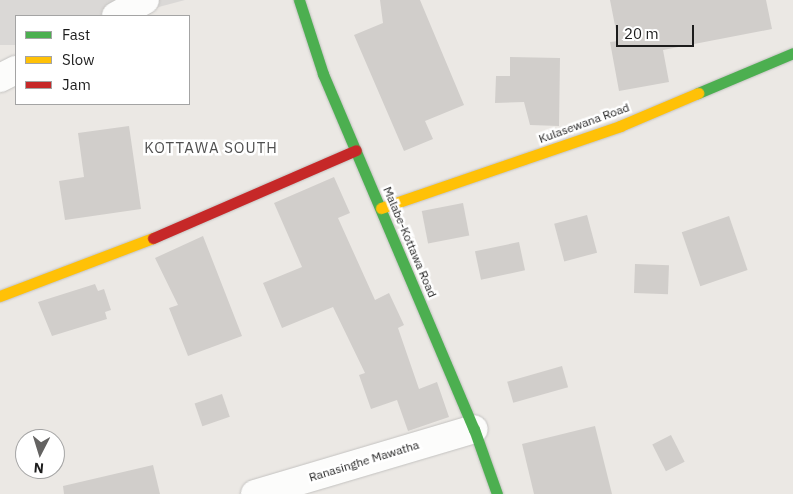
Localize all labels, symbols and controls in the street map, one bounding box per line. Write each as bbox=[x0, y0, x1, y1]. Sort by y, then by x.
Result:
legend bbox=[15, 15, 190, 105]
scale bar bbox=[618, 15, 696, 47]
text: 20 m bbox=[624, 24, 659, 43]
text: Fast bbox=[62, 25, 90, 44]
text: Slow bbox=[62, 50, 95, 69]
text: Jam bbox=[62, 75, 91, 94]
street label: Kulasewana Road bbox=[537, 100, 631, 146]
district label: KOTTAWA SOUTH bbox=[143, 139, 279, 157]
street label: Malabe-Kottawa Road bbox=[380, 184, 440, 300]
north arrow bbox=[15, 429, 65, 479]
street label: Ranasinghe Mawatha bbox=[307, 437, 421, 485]
text: N bbox=[33, 459, 45, 477]

